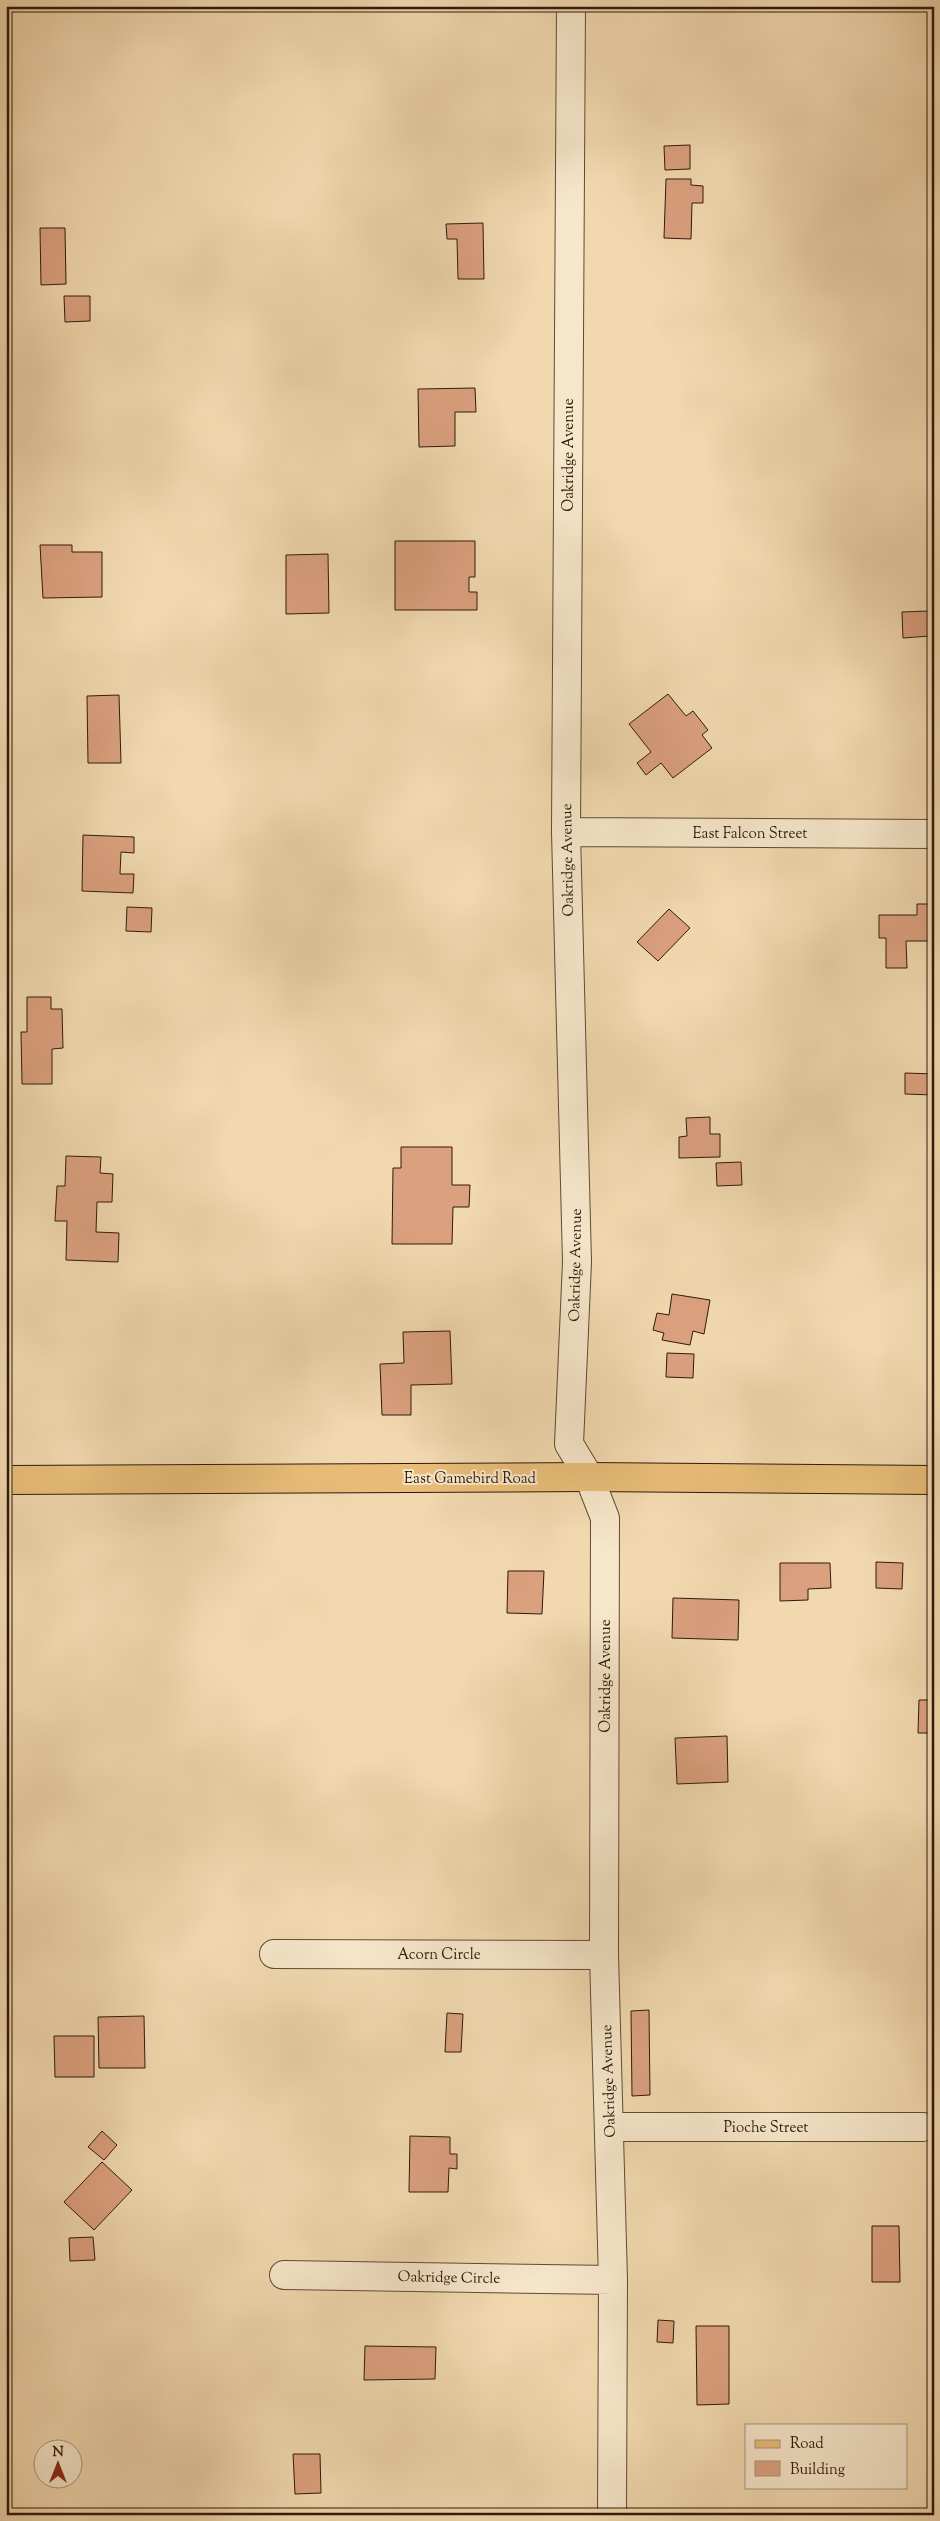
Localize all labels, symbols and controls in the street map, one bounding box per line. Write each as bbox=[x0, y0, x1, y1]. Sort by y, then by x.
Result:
street label: Oakridge Avenue bbox=[559, 398, 580, 512]
street label: Oakridge Avenue bbox=[557, 803, 580, 917]
street label: East Falcon Street bbox=[692, 824, 808, 845]
street label: Oakridge Avenue bbox=[565, 1208, 588, 1322]
street label: East Gamebird Road bbox=[404, 1469, 536, 1490]
street label: Oakridge Avenue bbox=[596, 1619, 617, 1733]
street label: Acorn Circle bbox=[397, 1945, 481, 1966]
street label: Oakridge Avenue bbox=[597, 2024, 622, 2138]
street label: Pioche Street bbox=[724, 2118, 808, 2139]
street label: Oakridge Circle bbox=[398, 2267, 500, 2290]
legend bbox=[745, 2424, 908, 2488]
text: Road bbox=[790, 2434, 824, 2455]
north arrow bbox=[32, 2438, 82, 2488]
text: N bbox=[52, 2443, 64, 2463]
text: Building bbox=[790, 2460, 845, 2481]

